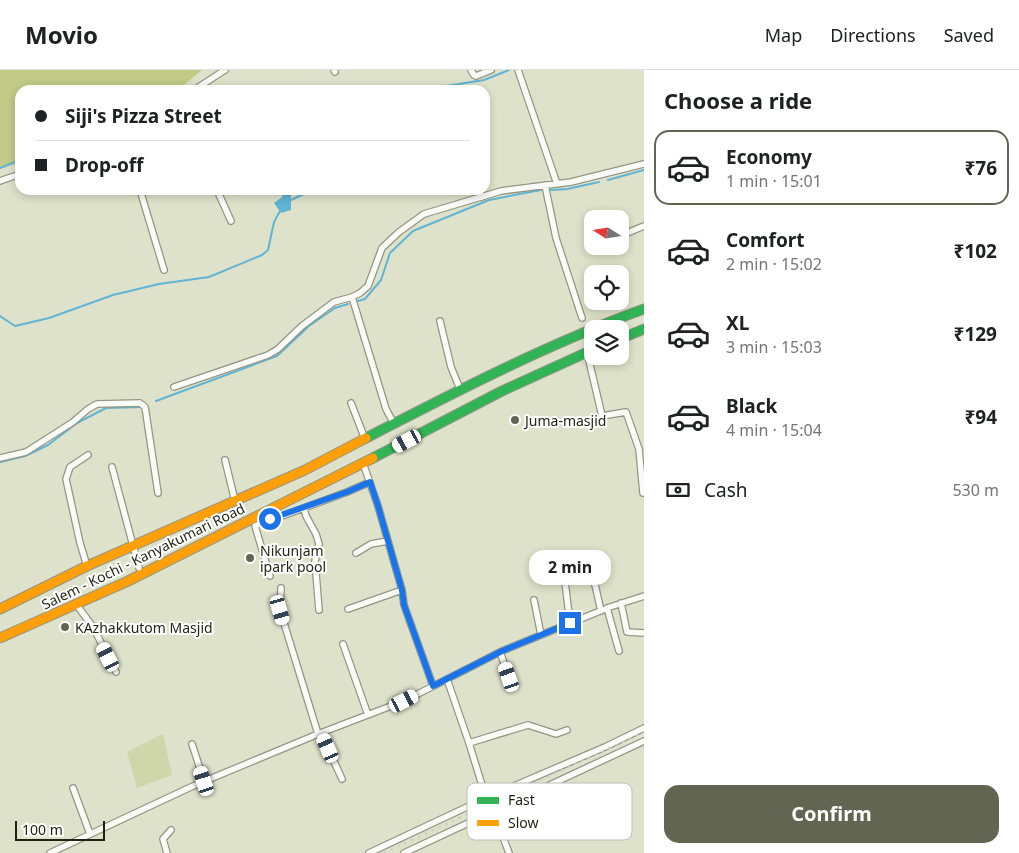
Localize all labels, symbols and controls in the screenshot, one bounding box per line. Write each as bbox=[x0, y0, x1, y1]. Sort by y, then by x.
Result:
text: Movio bbox=[25, 18, 98, 51]
text: Map bbox=[765, 23, 802, 47]
text: Directions bbox=[830, 23, 916, 47]
text: Saved bbox=[944, 23, 994, 47]
text: Choose a ride bbox=[664, 85, 812, 115]
text: Siji's Pizza Street bbox=[65, 103, 222, 129]
text: Economy bbox=[726, 144, 812, 170]
icon: car bbox=[666, 145, 711, 190]
text: Drop-off bbox=[65, 152, 144, 178]
text: ₹76 bbox=[964, 155, 997, 181]
text: 1 min · 15:01 bbox=[726, 170, 822, 192]
north arrow bbox=[584, 210, 629, 255]
map controls bbox=[584, 210, 629, 365]
text: Comfort bbox=[726, 227, 805, 253]
icon: car bbox=[666, 228, 711, 273]
text: ₹102 bbox=[954, 238, 997, 264]
text: 2 min · 15:02 bbox=[726, 253, 822, 275]
button: locate bbox=[584, 265, 629, 310]
text: XL bbox=[726, 310, 749, 336]
icon: car bbox=[666, 311, 711, 356]
button: layers bbox=[584, 320, 629, 365]
text: ₹129 bbox=[954, 321, 997, 347]
text: 3 min · 15:03 bbox=[726, 336, 822, 358]
text: Black bbox=[726, 393, 777, 419]
icon: car bbox=[666, 394, 711, 439]
text: ₹94 bbox=[964, 404, 997, 430]
place label: Juma-masjid bbox=[523, 411, 606, 430]
marker: Juma-masjid bbox=[509, 414, 521, 426]
text: 4 min · 15:04 bbox=[726, 419, 822, 441]
car bbox=[390, 427, 423, 455]
icon: cash bbox=[664, 476, 692, 504]
text: Cash bbox=[704, 477, 748, 503]
text: 530 m bbox=[952, 479, 999, 501]
street label: Salem - Kochi - Kanyakumari Road bbox=[38, 498, 248, 614]
route start bbox=[259, 508, 281, 530]
place label: Nikunjam ipark pool bbox=[260, 541, 326, 576]
callout: 2 min bbox=[529, 550, 611, 586]
marker: Nikunjam ipark pool bbox=[244, 552, 256, 564]
text: 2 min bbox=[548, 556, 592, 578]
car bbox=[268, 594, 291, 626]
route end bbox=[559, 612, 581, 634]
place label: KAzhakkutom Masjid bbox=[75, 618, 213, 637]
marker: KAzhakkutom Masjid bbox=[59, 621, 71, 633]
car bbox=[94, 640, 121, 674]
car bbox=[497, 660, 520, 694]
car bbox=[387, 688, 420, 714]
car bbox=[315, 731, 340, 765]
car bbox=[192, 764, 215, 798]
legend bbox=[467, 783, 632, 840]
button: Confirm bbox=[664, 785, 999, 843]
text: Fast bbox=[508, 790, 535, 809]
text: Slow bbox=[508, 813, 539, 832]
scale bar bbox=[15, 818, 105, 841]
text: 100 m bbox=[22, 820, 63, 839]

